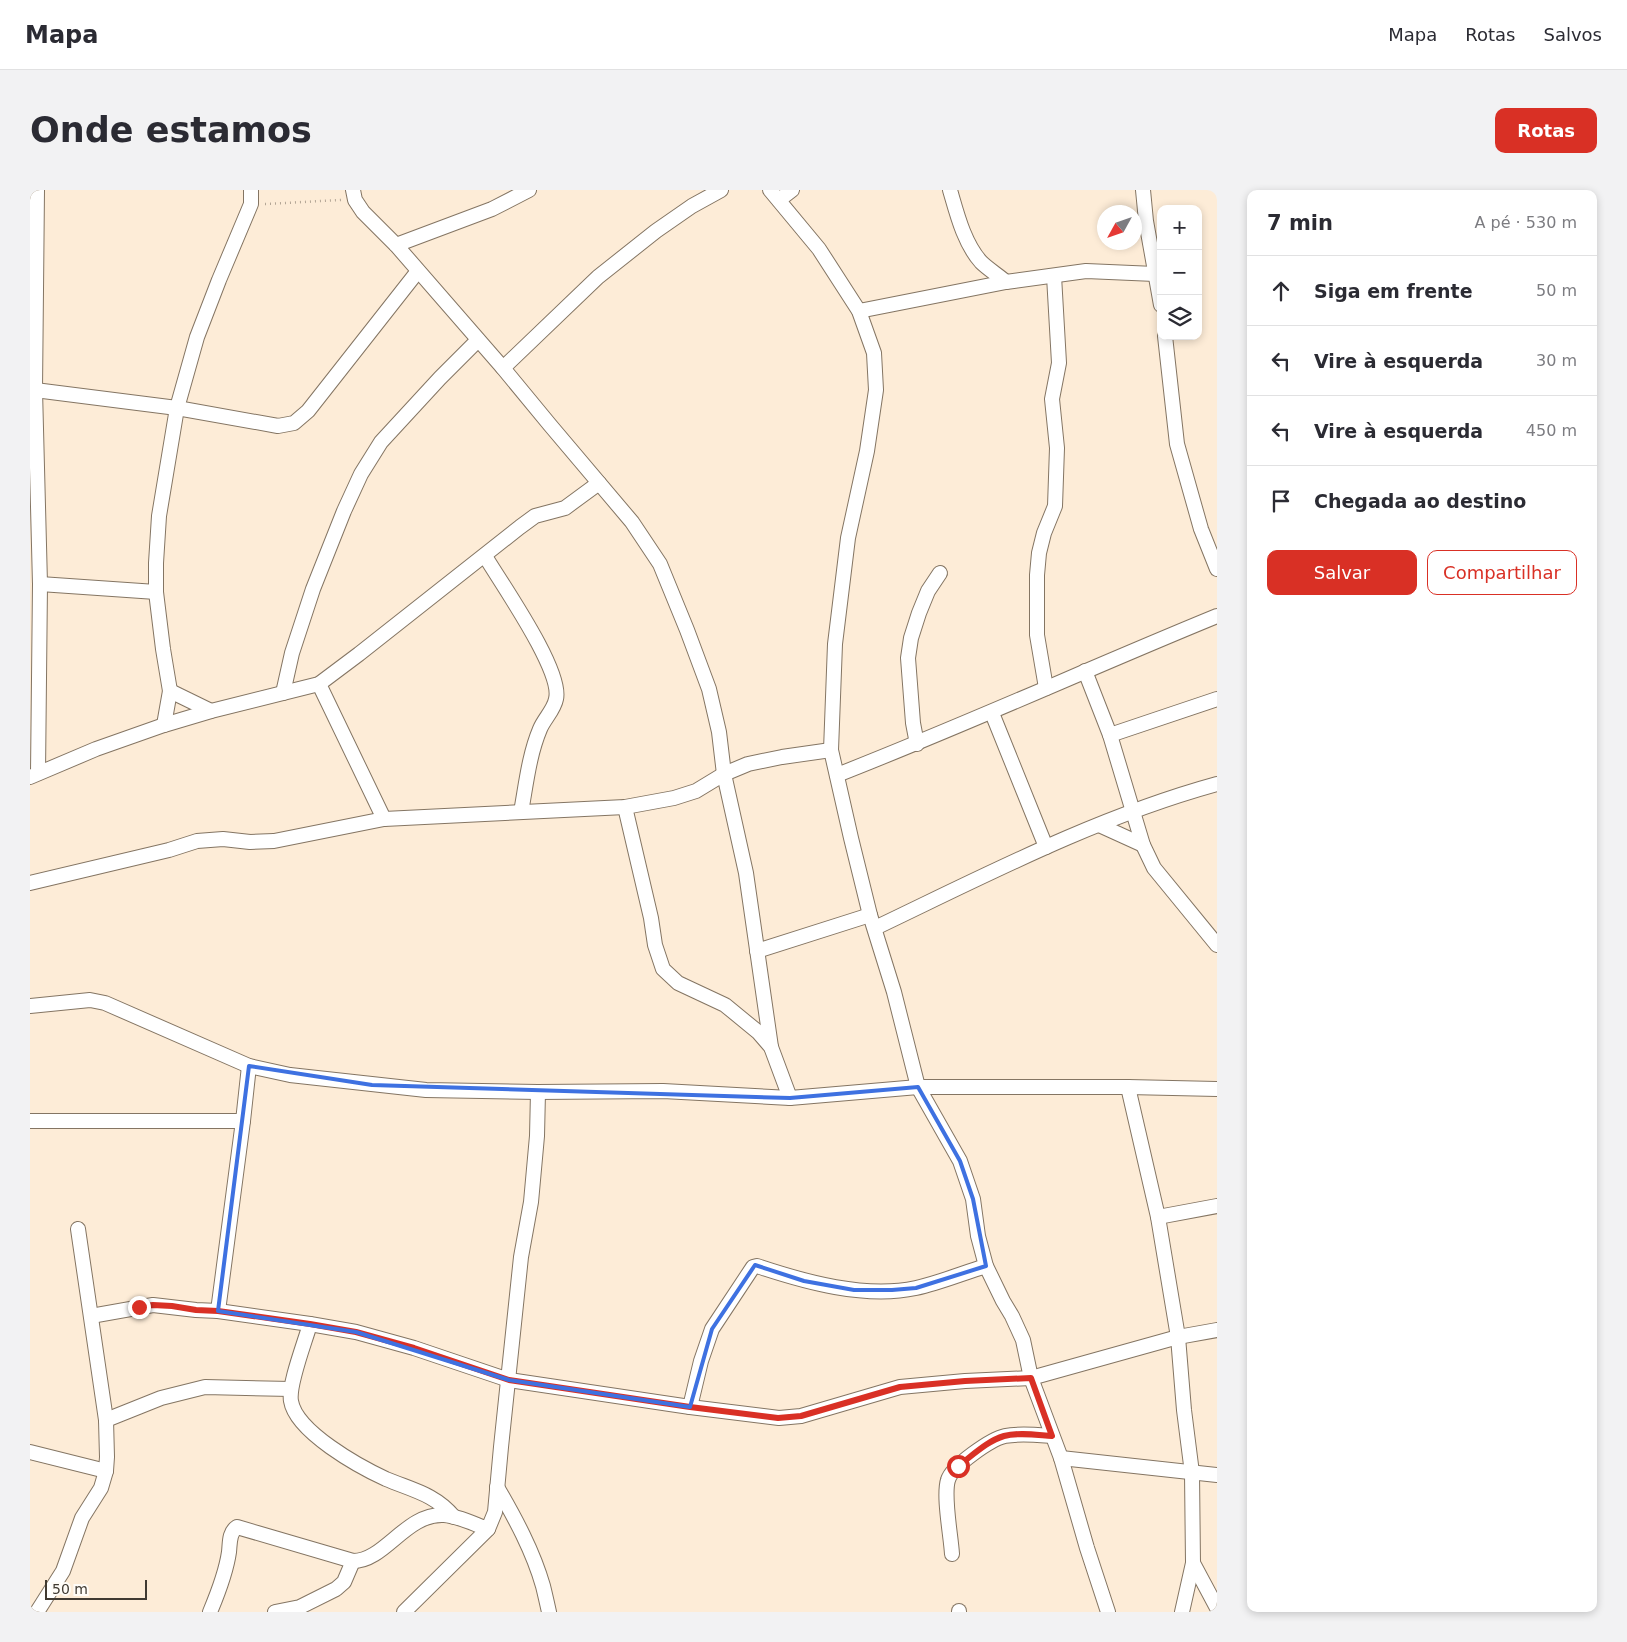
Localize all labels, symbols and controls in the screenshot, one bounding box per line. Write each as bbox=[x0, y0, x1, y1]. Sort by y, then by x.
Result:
text: Mapa bbox=[25, 21, 98, 49]
text: Mapa bbox=[1388, 24, 1437, 45]
text: Rotas bbox=[1465, 24, 1516, 45]
text: Salvos bbox=[1544, 24, 1602, 45]
button: Rotas bbox=[1495, 108, 1597, 153]
text: Onde estamos bbox=[30, 110, 312, 150]
north arrow bbox=[1097, 205, 1142, 250]
map controls bbox=[1157, 205, 1202, 340]
button: + bbox=[1157, 205, 1202, 250]
text: 7 min bbox=[1267, 211, 1333, 235]
text: A pé · 530 m bbox=[1475, 213, 1577, 232]
button: − bbox=[1157, 250, 1202, 295]
icon: ahead bbox=[1267, 277, 1295, 305]
text: Siga em frente bbox=[1314, 280, 1473, 302]
text: 50 m bbox=[1536, 281, 1577, 300]
button: layers bbox=[1157, 295, 1202, 340]
icon: left bbox=[1267, 347, 1295, 375]
text: Vire à esquerda bbox=[1314, 350, 1483, 372]
text: 30 m bbox=[1536, 351, 1577, 370]
icon: left bbox=[1267, 417, 1295, 445]
text: Vire à esquerda bbox=[1314, 420, 1483, 442]
text: 450 m bbox=[1526, 421, 1577, 440]
icon: arrive bbox=[1267, 487, 1295, 515]
text: Chegada ao destino bbox=[1314, 490, 1526, 512]
button: Salvar bbox=[1267, 550, 1417, 595]
button: Compartilhar bbox=[1427, 550, 1577, 595]
route end bbox=[128, 1296, 151, 1319]
route start bbox=[947, 1455, 970, 1478]
scale bar bbox=[45, 1577, 148, 1600]
text: 50 m bbox=[52, 1581, 88, 1597]

